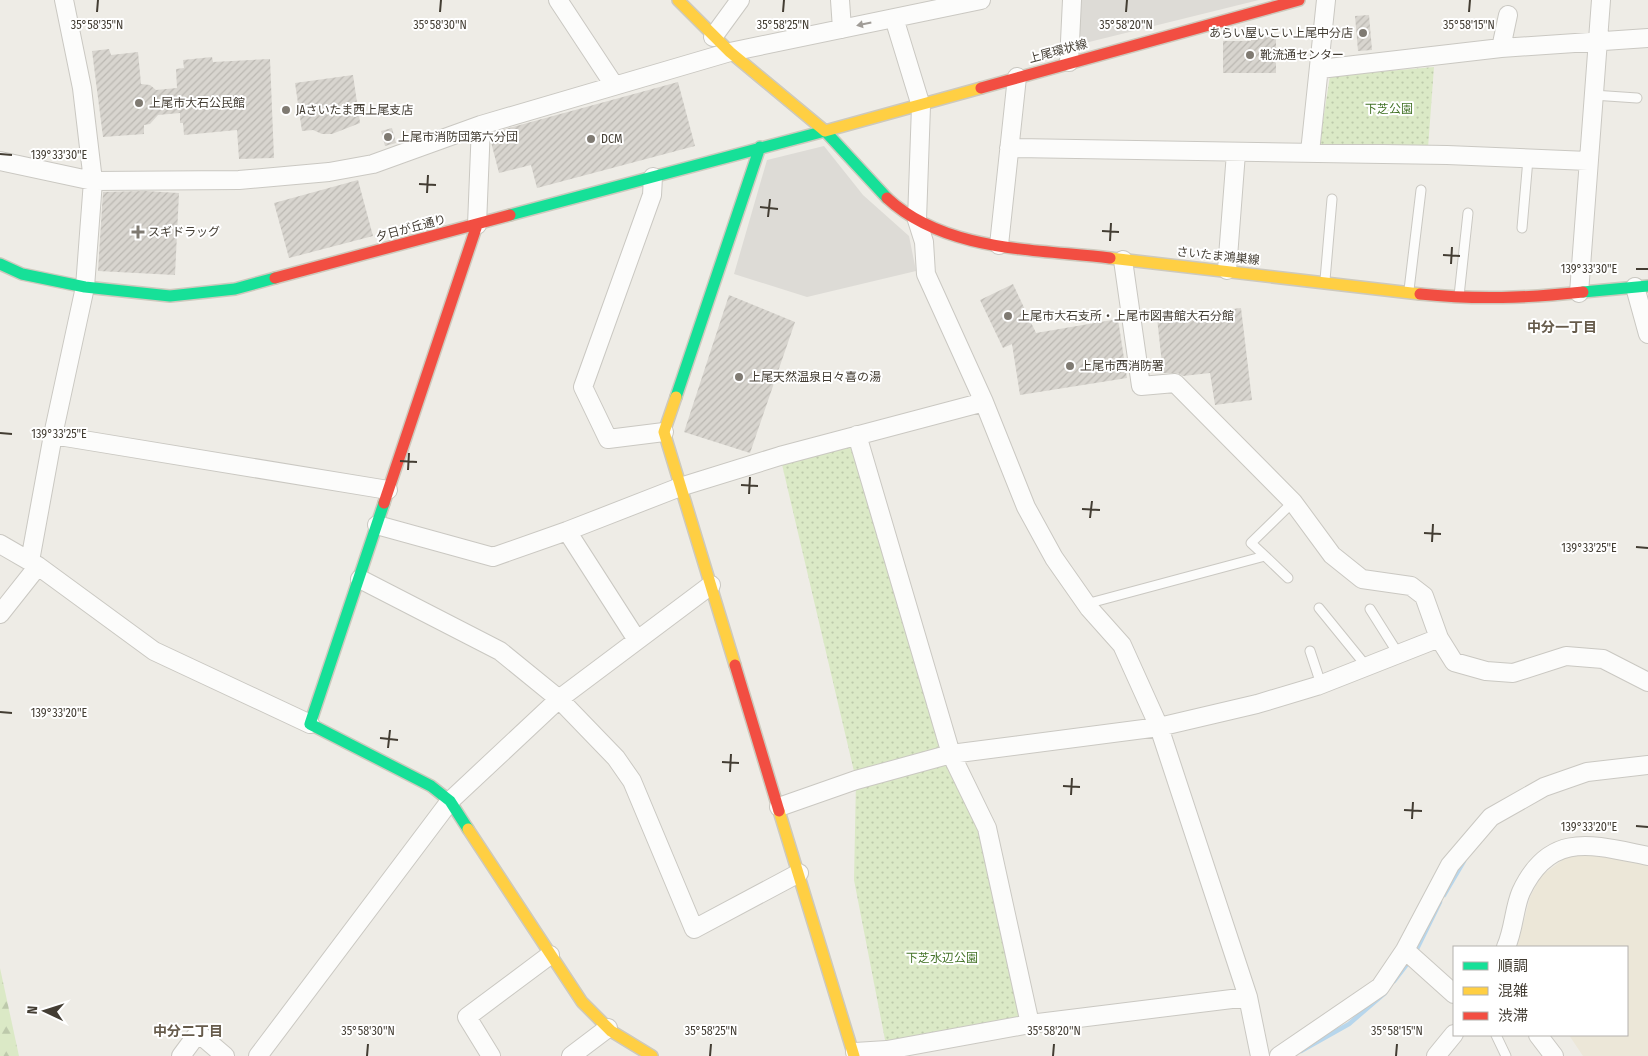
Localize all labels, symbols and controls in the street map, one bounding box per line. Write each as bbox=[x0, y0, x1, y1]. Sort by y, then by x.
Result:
text: 35°58'35"N bbox=[71, 18, 123, 32]
text: 35°58'30"N bbox=[413, 18, 467, 32]
text: 35°58'25"N bbox=[757, 18, 809, 32]
text: 35°58'20"N bbox=[1099, 18, 1153, 32]
text: 35°58'15"N bbox=[1443, 18, 1495, 32]
one-way arrow bbox=[856, 20, 871, 28]
place label: あらい屋いこい上尾中分店 bbox=[1209, 26, 1353, 40]
marker: あらい屋いこい上尾中分店 bbox=[1357, 27, 1369, 39]
street label: 上尾環状線 bbox=[1027, 36, 1089, 66]
place label: 靴流通センター bbox=[1260, 48, 1344, 62]
marker: 靴流通センター bbox=[1244, 49, 1256, 61]
place label: 上尾市大石公民館 bbox=[149, 96, 245, 110]
marker: 上尾市大石公民館 bbox=[133, 97, 145, 109]
park label: 下芝公園 bbox=[1365, 102, 1413, 116]
place label: JAさいたま西上尾支店 bbox=[296, 103, 413, 117]
marker: JAさいたま西上尾支店 bbox=[280, 104, 292, 116]
place label: 上尾市消防団第六分団 bbox=[398, 130, 518, 144]
marker: 上尾市消防団第六分団 bbox=[382, 131, 394, 143]
place label: DCM bbox=[601, 132, 623, 146]
marker: DCM bbox=[585, 133, 597, 145]
text: 139°33'30"E bbox=[31, 148, 88, 162]
street label: 夕日が丘通り bbox=[374, 212, 448, 244]
place label: スギドラッグ bbox=[148, 225, 220, 239]
marker: スギドラッグ bbox=[132, 226, 144, 238]
street label: さいたま鴻巣線 bbox=[1176, 245, 1260, 267]
text: 139°33'30"E bbox=[1561, 262, 1618, 276]
place label: 上尾市大石支所・上尾市図書館大石分館 bbox=[1018, 309, 1234, 323]
marker: 上尾市大石支所・上尾市図書館大石分館 bbox=[1002, 310, 1014, 322]
district label: 中分一丁目 bbox=[1527, 319, 1597, 336]
place label: 上尾市西消防署 bbox=[1080, 359, 1164, 373]
marker: 上尾市西消防署 bbox=[1064, 360, 1076, 372]
place label: 上尾天然温泉日々喜の湯 bbox=[749, 370, 881, 384]
marker: 上尾天然温泉日々喜の湯 bbox=[733, 371, 745, 383]
text: 139°33'25"E bbox=[31, 427, 87, 441]
text: 139°33'25"E bbox=[1561, 541, 1617, 555]
text: 139°33'20"E bbox=[31, 706, 87, 720]
text: 139°33'20"E bbox=[1561, 820, 1617, 834]
legend bbox=[1453, 946, 1628, 1036]
park label: 下芝水辺公園 bbox=[906, 951, 978, 965]
text: 順調 bbox=[1498, 957, 1528, 975]
text: 混雑 bbox=[1498, 982, 1528, 1000]
north arrow bbox=[20, 986, 70, 1036]
text: N bbox=[24, 1005, 41, 1015]
text: 渋滞 bbox=[1498, 1007, 1528, 1025]
district label: 中分二丁目 bbox=[153, 1023, 223, 1040]
text: 35°58'30"N bbox=[341, 1024, 395, 1038]
text: 35°58'25"N bbox=[685, 1024, 737, 1038]
text: 35°58'20"N bbox=[1027, 1024, 1081, 1038]
text: 35°58'15"N bbox=[1371, 1024, 1423, 1038]

